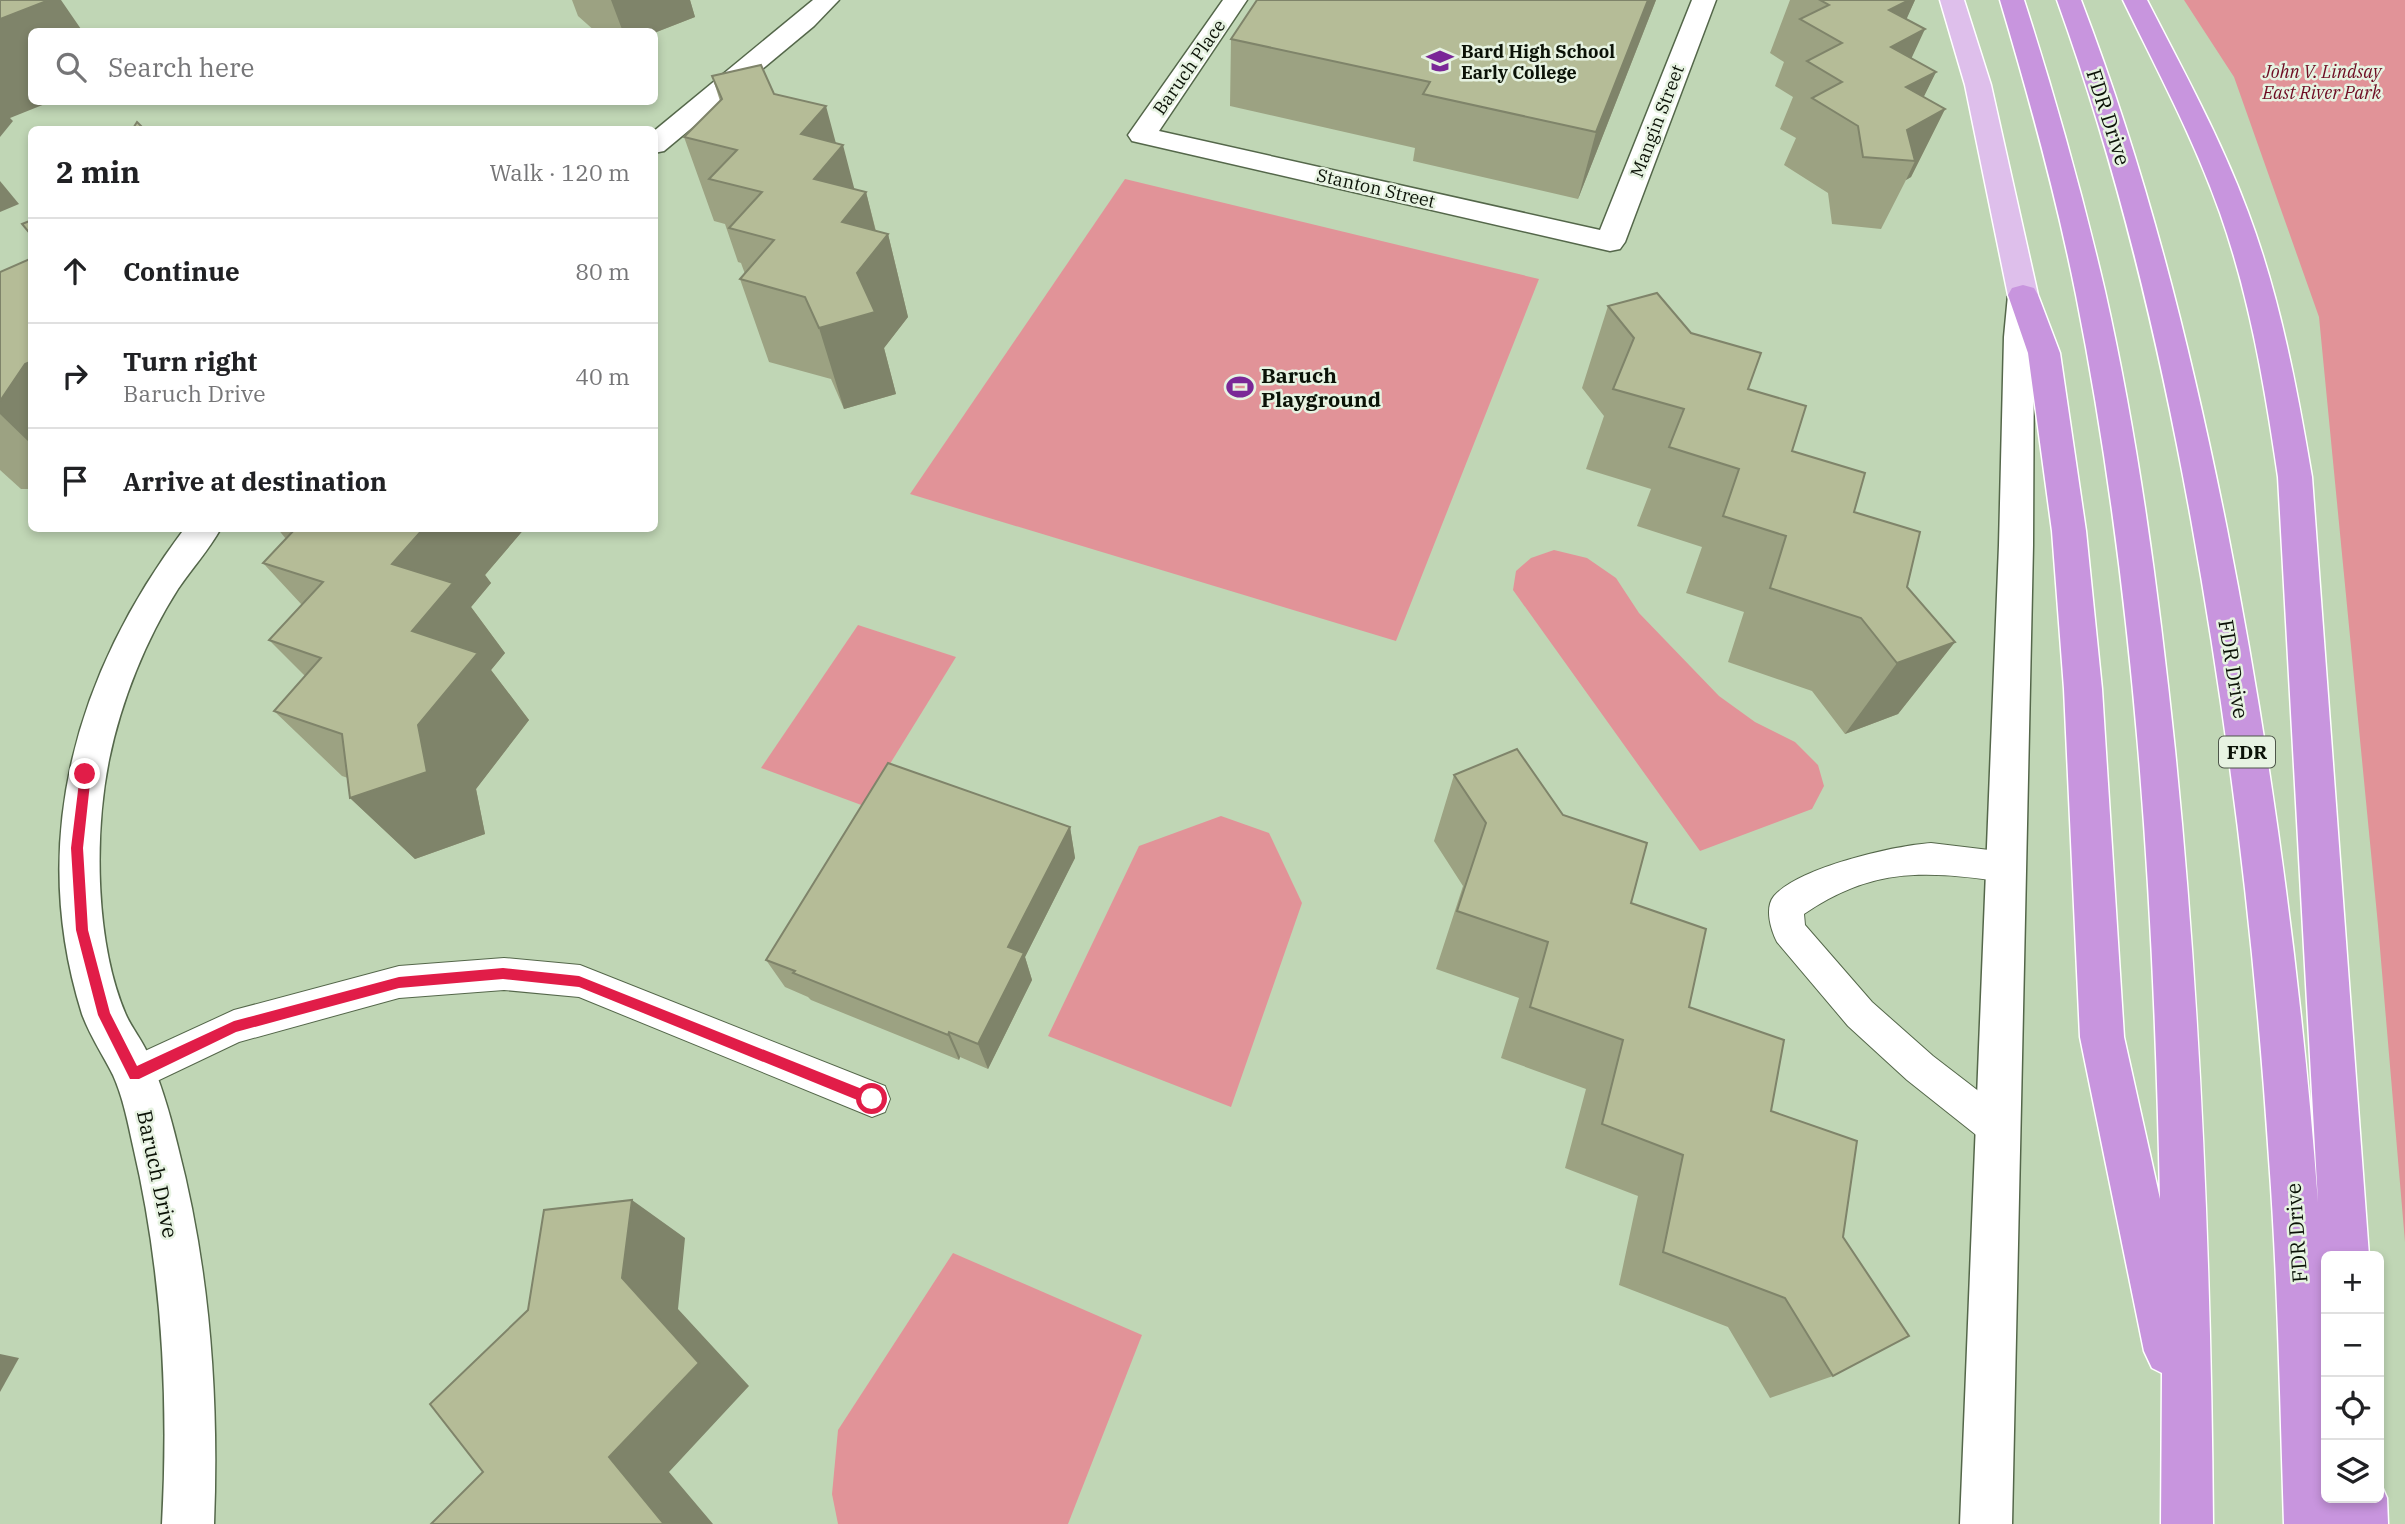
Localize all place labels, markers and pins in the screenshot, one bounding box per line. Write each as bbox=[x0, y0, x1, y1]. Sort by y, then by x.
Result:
place label: Bard High School Early College bbox=[1461, 40, 1615, 84]
school or university icon: Bard High School Early College bbox=[1425, 46, 1455, 76]
place label: Baruch Playground bbox=[1261, 361, 1381, 413]
sports icon: Baruch Playground bbox=[1225, 372, 1255, 402]

